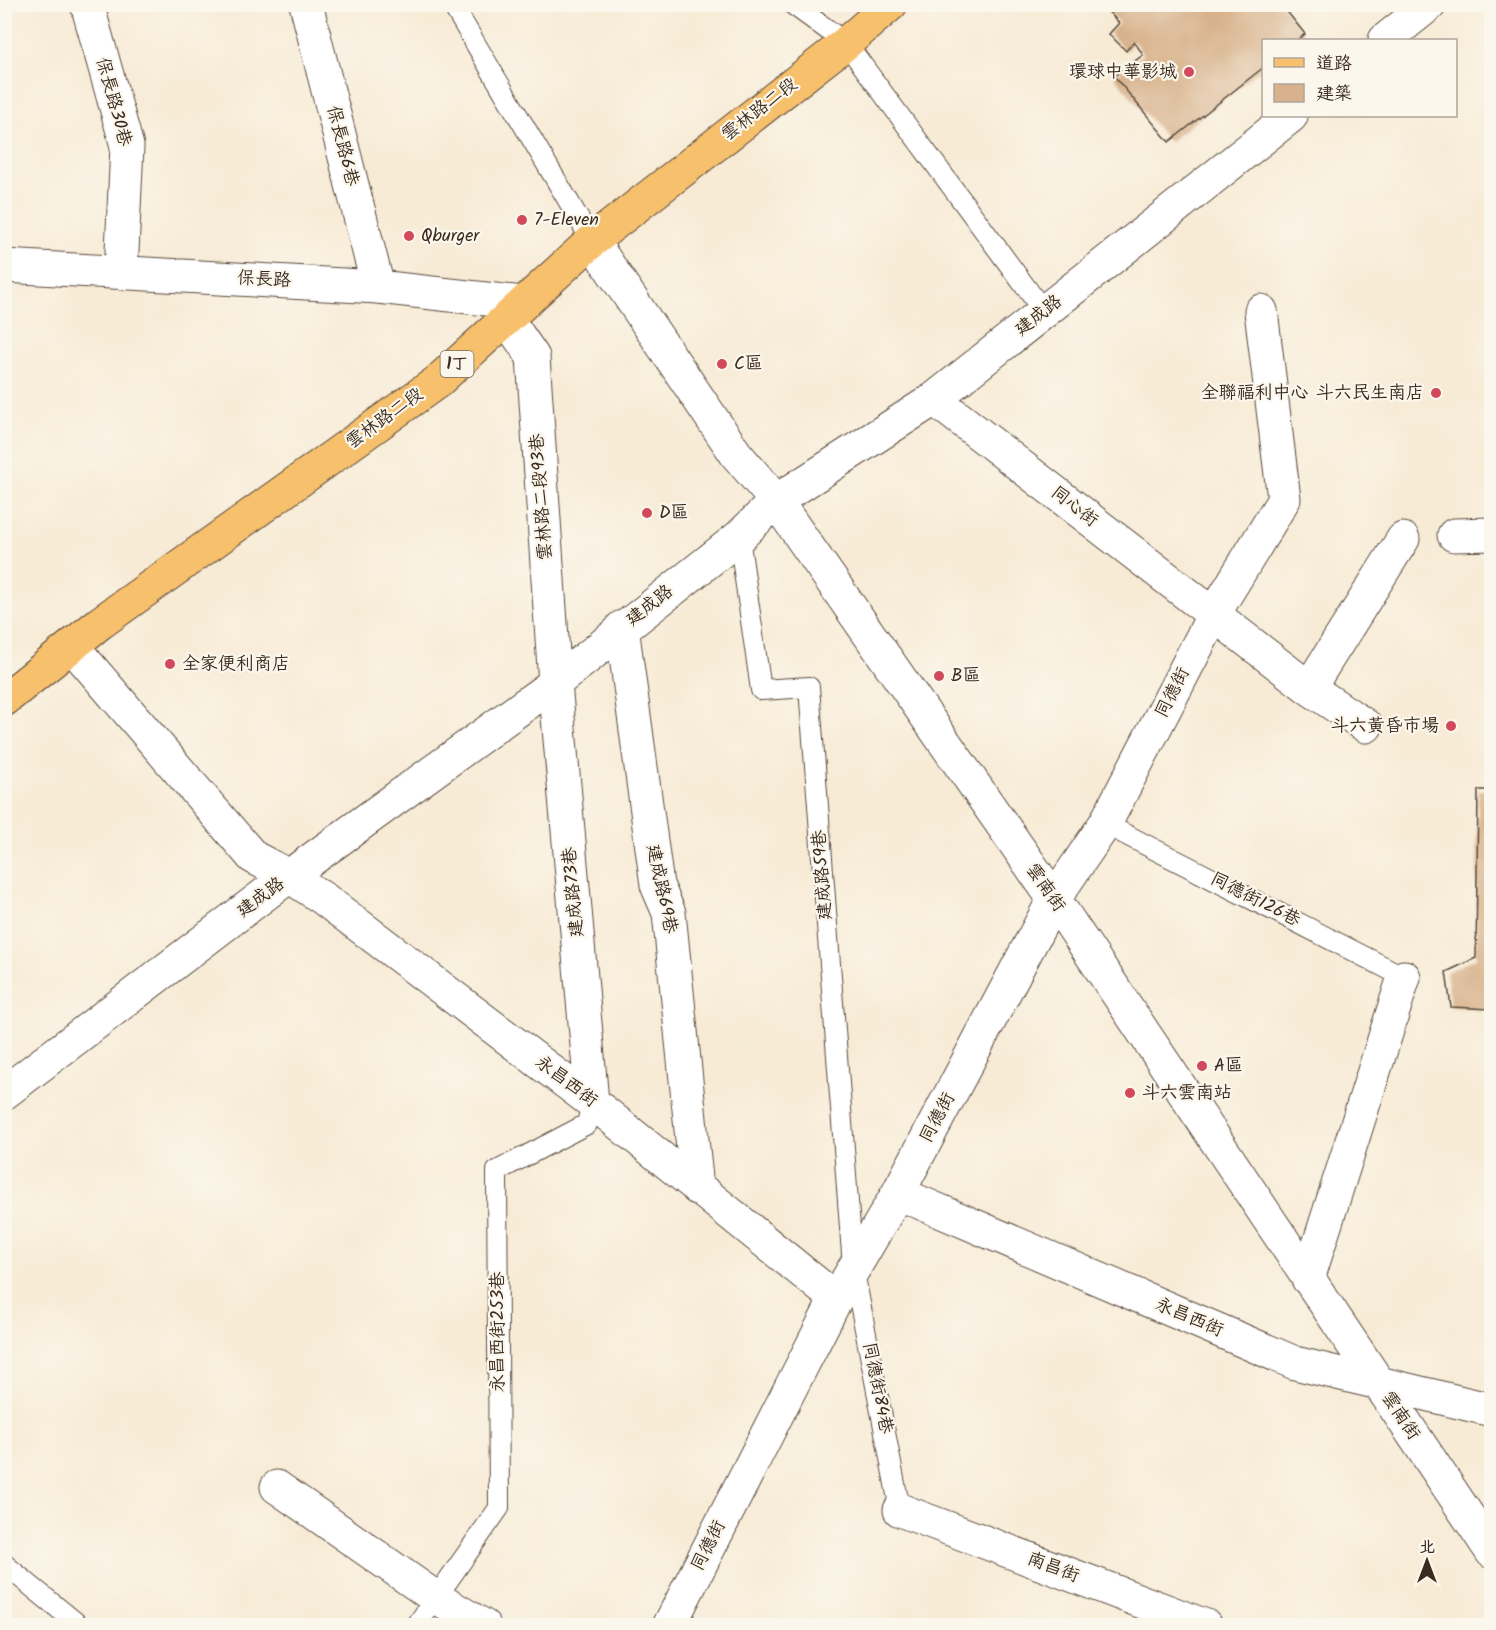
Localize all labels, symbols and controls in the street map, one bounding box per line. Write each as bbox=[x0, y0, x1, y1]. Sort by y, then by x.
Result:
legend bbox=[1262, 39, 1457, 117]
text: 道路 bbox=[1316, 50, 1352, 79]
street label: 保長路30巷 bbox=[87, 54, 139, 150]
place label: 環球中華影城 bbox=[1069, 58, 1177, 87]
marker: 環球中華影城 bbox=[1182, 65, 1196, 79]
street label: 雲林路二段 bbox=[716, 71, 804, 149]
text: 建築 bbox=[1316, 80, 1352, 109]
street label: 保長路6巷 bbox=[318, 103, 366, 189]
place label: 7-Eleven bbox=[534, 206, 599, 235]
marker: 7-Eleven bbox=[515, 213, 529, 227]
place label: Qburger bbox=[421, 222, 480, 251]
marker: Qburger bbox=[402, 229, 416, 243]
street label: 保長路 bbox=[236, 264, 292, 296]
street label: 建成路 bbox=[1009, 288, 1069, 344]
place label: C區 bbox=[734, 350, 763, 379]
road number: 1丁 bbox=[440, 351, 474, 377]
marker: C區 bbox=[715, 357, 729, 371]
place label: 全聯福利中心 斗六民生南店 bbox=[1201, 379, 1424, 408]
street label: 雲林路二段 bbox=[340, 381, 430, 457]
marker: 全聯福利中心 斗六民生南店 bbox=[1429, 386, 1443, 400]
street label: 雲林路二段93巷 bbox=[523, 433, 561, 561]
street label: 同心街 bbox=[1044, 479, 1104, 535]
place label: D區 bbox=[659, 499, 689, 528]
marker: D區 bbox=[640, 506, 654, 520]
street label: 建成路 bbox=[620, 578, 680, 634]
place label: 全家便利商店 bbox=[182, 650, 290, 679]
marker: 全家便利商店 bbox=[163, 657, 177, 671]
place label: B區 bbox=[951, 662, 980, 691]
street label: 同德街 bbox=[1148, 662, 1198, 724]
marker: B區 bbox=[932, 669, 946, 683]
place label: 斗六黃昏市場 bbox=[1331, 712, 1439, 741]
marker: 斗六黃昏市場 bbox=[1444, 719, 1458, 733]
street label: 建成路59巷 bbox=[805, 829, 841, 921]
street label: 建成路69巷 bbox=[637, 842, 685, 936]
street label: 建成路73巷 bbox=[556, 846, 592, 938]
street label: 雲南街 bbox=[1018, 858, 1072, 918]
street label: 同德街126巷 bbox=[1205, 865, 1305, 935]
street label: 建成路 bbox=[231, 870, 291, 926]
street label: 永昌西街 bbox=[529, 1049, 603, 1115]
place label: A區 bbox=[1214, 1052, 1243, 1081]
marker: A區 bbox=[1195, 1059, 1209, 1073]
place label: 斗六雲南站 bbox=[1142, 1079, 1232, 1108]
marker: 斗六雲南站 bbox=[1123, 1086, 1137, 1100]
street label: 同德街 bbox=[913, 1087, 963, 1149]
street label: 永昌西街253巷 bbox=[484, 1272, 513, 1392]
street label: 永昌西街 bbox=[1150, 1291, 1228, 1345]
street label: 同德街84巷 bbox=[854, 1340, 900, 1436]
street label: 雲南街 bbox=[1373, 1386, 1427, 1446]
street label: 同德街 bbox=[684, 1515, 734, 1577]
north arrow bbox=[1397, 1531, 1457, 1591]
text: 北 bbox=[1419, 1535, 1435, 1560]
street label: 南昌街 bbox=[1023, 1545, 1083, 1591]

